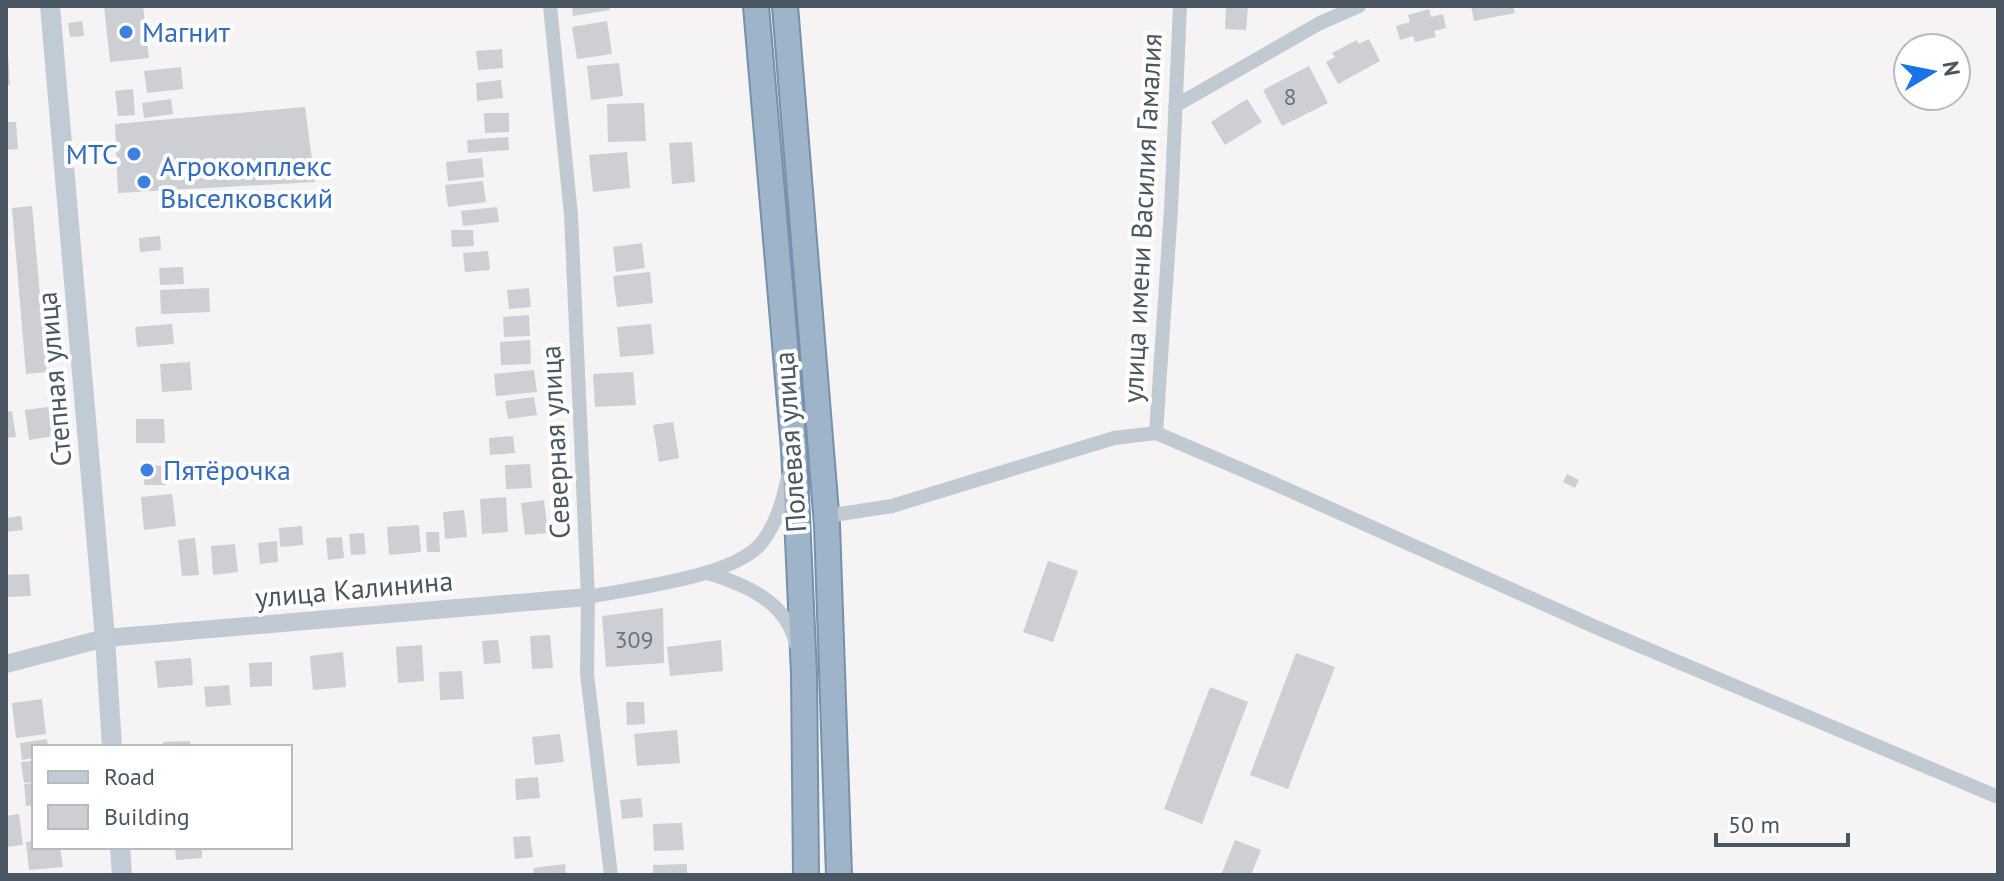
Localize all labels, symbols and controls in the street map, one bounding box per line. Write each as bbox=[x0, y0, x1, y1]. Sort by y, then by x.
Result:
place label: Магнит bbox=[142, 13, 231, 50]
marker: Магнит bbox=[117, 23, 135, 41]
street label: улица имени Василия Гамалия bbox=[1113, 32, 1170, 404]
north arrow bbox=[1892, 32, 1972, 112]
text: N bbox=[1937, 59, 1967, 78]
house number: 8 bbox=[1283, 81, 1297, 112]
place label: МТС bbox=[66, 135, 118, 172]
marker: МТС bbox=[125, 145, 143, 163]
place label: Агрокомплекс Выселковский bbox=[160, 147, 333, 216]
marker: Агрокомплекс Выселковский bbox=[135, 173, 153, 191]
street label: Степная улица bbox=[27, 290, 80, 468]
street label: Северная улица bbox=[531, 344, 578, 540]
street label: Полевая улица bbox=[765, 350, 814, 534]
place label: Пятёрочка bbox=[163, 451, 291, 488]
marker: Пятёрочка bbox=[138, 461, 156, 479]
street label: улица Калинина bbox=[253, 561, 454, 616]
house number: 309 bbox=[614, 624, 654, 655]
legend bbox=[32, 745, 292, 849]
text: Road bbox=[104, 761, 155, 792]
scale bar bbox=[1716, 797, 1848, 847]
text: Building bbox=[104, 801, 190, 832]
text: 50 m bbox=[1728, 809, 1780, 840]

